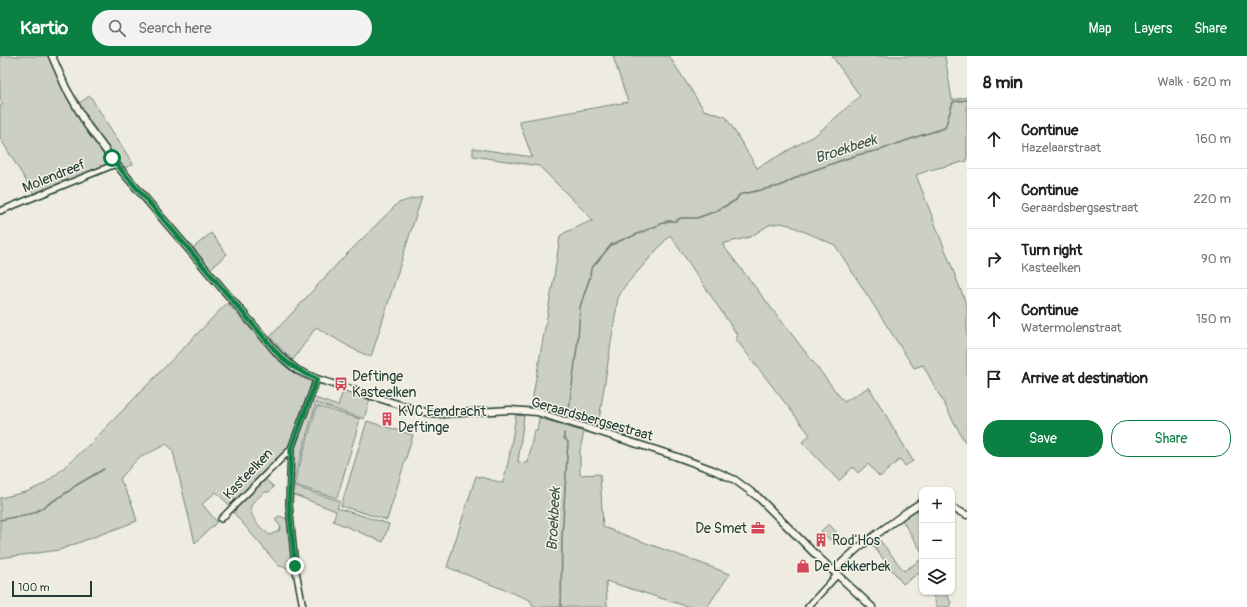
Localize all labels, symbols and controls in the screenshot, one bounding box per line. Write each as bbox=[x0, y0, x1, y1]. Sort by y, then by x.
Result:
search box bbox=[92, 10, 372, 46]
text: Kartio bbox=[20, 16, 68, 40]
icon: search bbox=[106, 17, 128, 39]
text: Search here bbox=[138, 19, 212, 38]
text: Map bbox=[1089, 20, 1112, 37]
text: Layers bbox=[1134, 20, 1172, 37]
text: Share bbox=[1194, 20, 1227, 37]
text: 8 min bbox=[983, 72, 1023, 93]
text: Walk · 620 m bbox=[1157, 74, 1231, 90]
text: Continue bbox=[1021, 121, 1079, 140]
icon: ahead bbox=[983, 128, 1005, 150]
water label: Broekbeek bbox=[813, 130, 881, 168]
text: 160 m bbox=[1195, 131, 1231, 147]
text: Hazelaarstraat bbox=[1021, 140, 1101, 156]
route start bbox=[103, 149, 121, 167]
street label: Molendreef bbox=[20, 156, 88, 196]
text: Continue bbox=[1021, 181, 1079, 200]
icon: ahead bbox=[983, 188, 1005, 210]
text: 220 m bbox=[1193, 191, 1231, 207]
text: Geraardsbergsestraat bbox=[1021, 200, 1138, 216]
text: Turn right bbox=[1021, 241, 1082, 260]
icon: right bbox=[983, 248, 1005, 270]
text: 90 m bbox=[1201, 251, 1231, 267]
text: Kasteelken bbox=[1021, 260, 1081, 276]
text: Continue bbox=[1021, 301, 1079, 320]
icon: ahead bbox=[983, 308, 1005, 330]
text: 150 m bbox=[1196, 311, 1231, 327]
text: Watermolenstraat bbox=[1021, 320, 1122, 336]
place label: Deftinge Kasteelken bbox=[352, 368, 416, 401]
icon: arrive bbox=[983, 368, 1005, 390]
text: Arrive at destination bbox=[1021, 369, 1148, 388]
bus stop icon: Deftinge Kasteelken bbox=[333, 376, 349, 392]
street label: Geraardsbergsestraat bbox=[529, 393, 655, 445]
place label: KVC Eendracht Deftinge bbox=[398, 403, 486, 436]
building icon: KVC Eendracht Deftinge bbox=[379, 411, 395, 427]
button: Save bbox=[983, 420, 1103, 457]
button: Share bbox=[1111, 420, 1231, 457]
street label: Kasteelken bbox=[220, 445, 277, 503]
water label: Broekbeek bbox=[543, 485, 565, 551]
map controls bbox=[919, 487, 955, 595]
button: + bbox=[919, 487, 955, 523]
place label: De Smet bbox=[695, 520, 747, 537]
office icon: De Smet bbox=[750, 520, 766, 536]
button: − bbox=[919, 523, 955, 559]
building icon: Rod'Hos bbox=[813, 532, 829, 548]
place label: Rod'Hos bbox=[832, 532, 881, 549]
route end bbox=[286, 557, 304, 575]
shop icon: De Lekkerbek bbox=[795, 558, 811, 574]
place label: De Lekkerbek bbox=[814, 558, 891, 575]
button: layers bbox=[919, 559, 955, 595]
scale bar bbox=[12, 579, 92, 598]
text: 100 m bbox=[18, 581, 49, 594]

